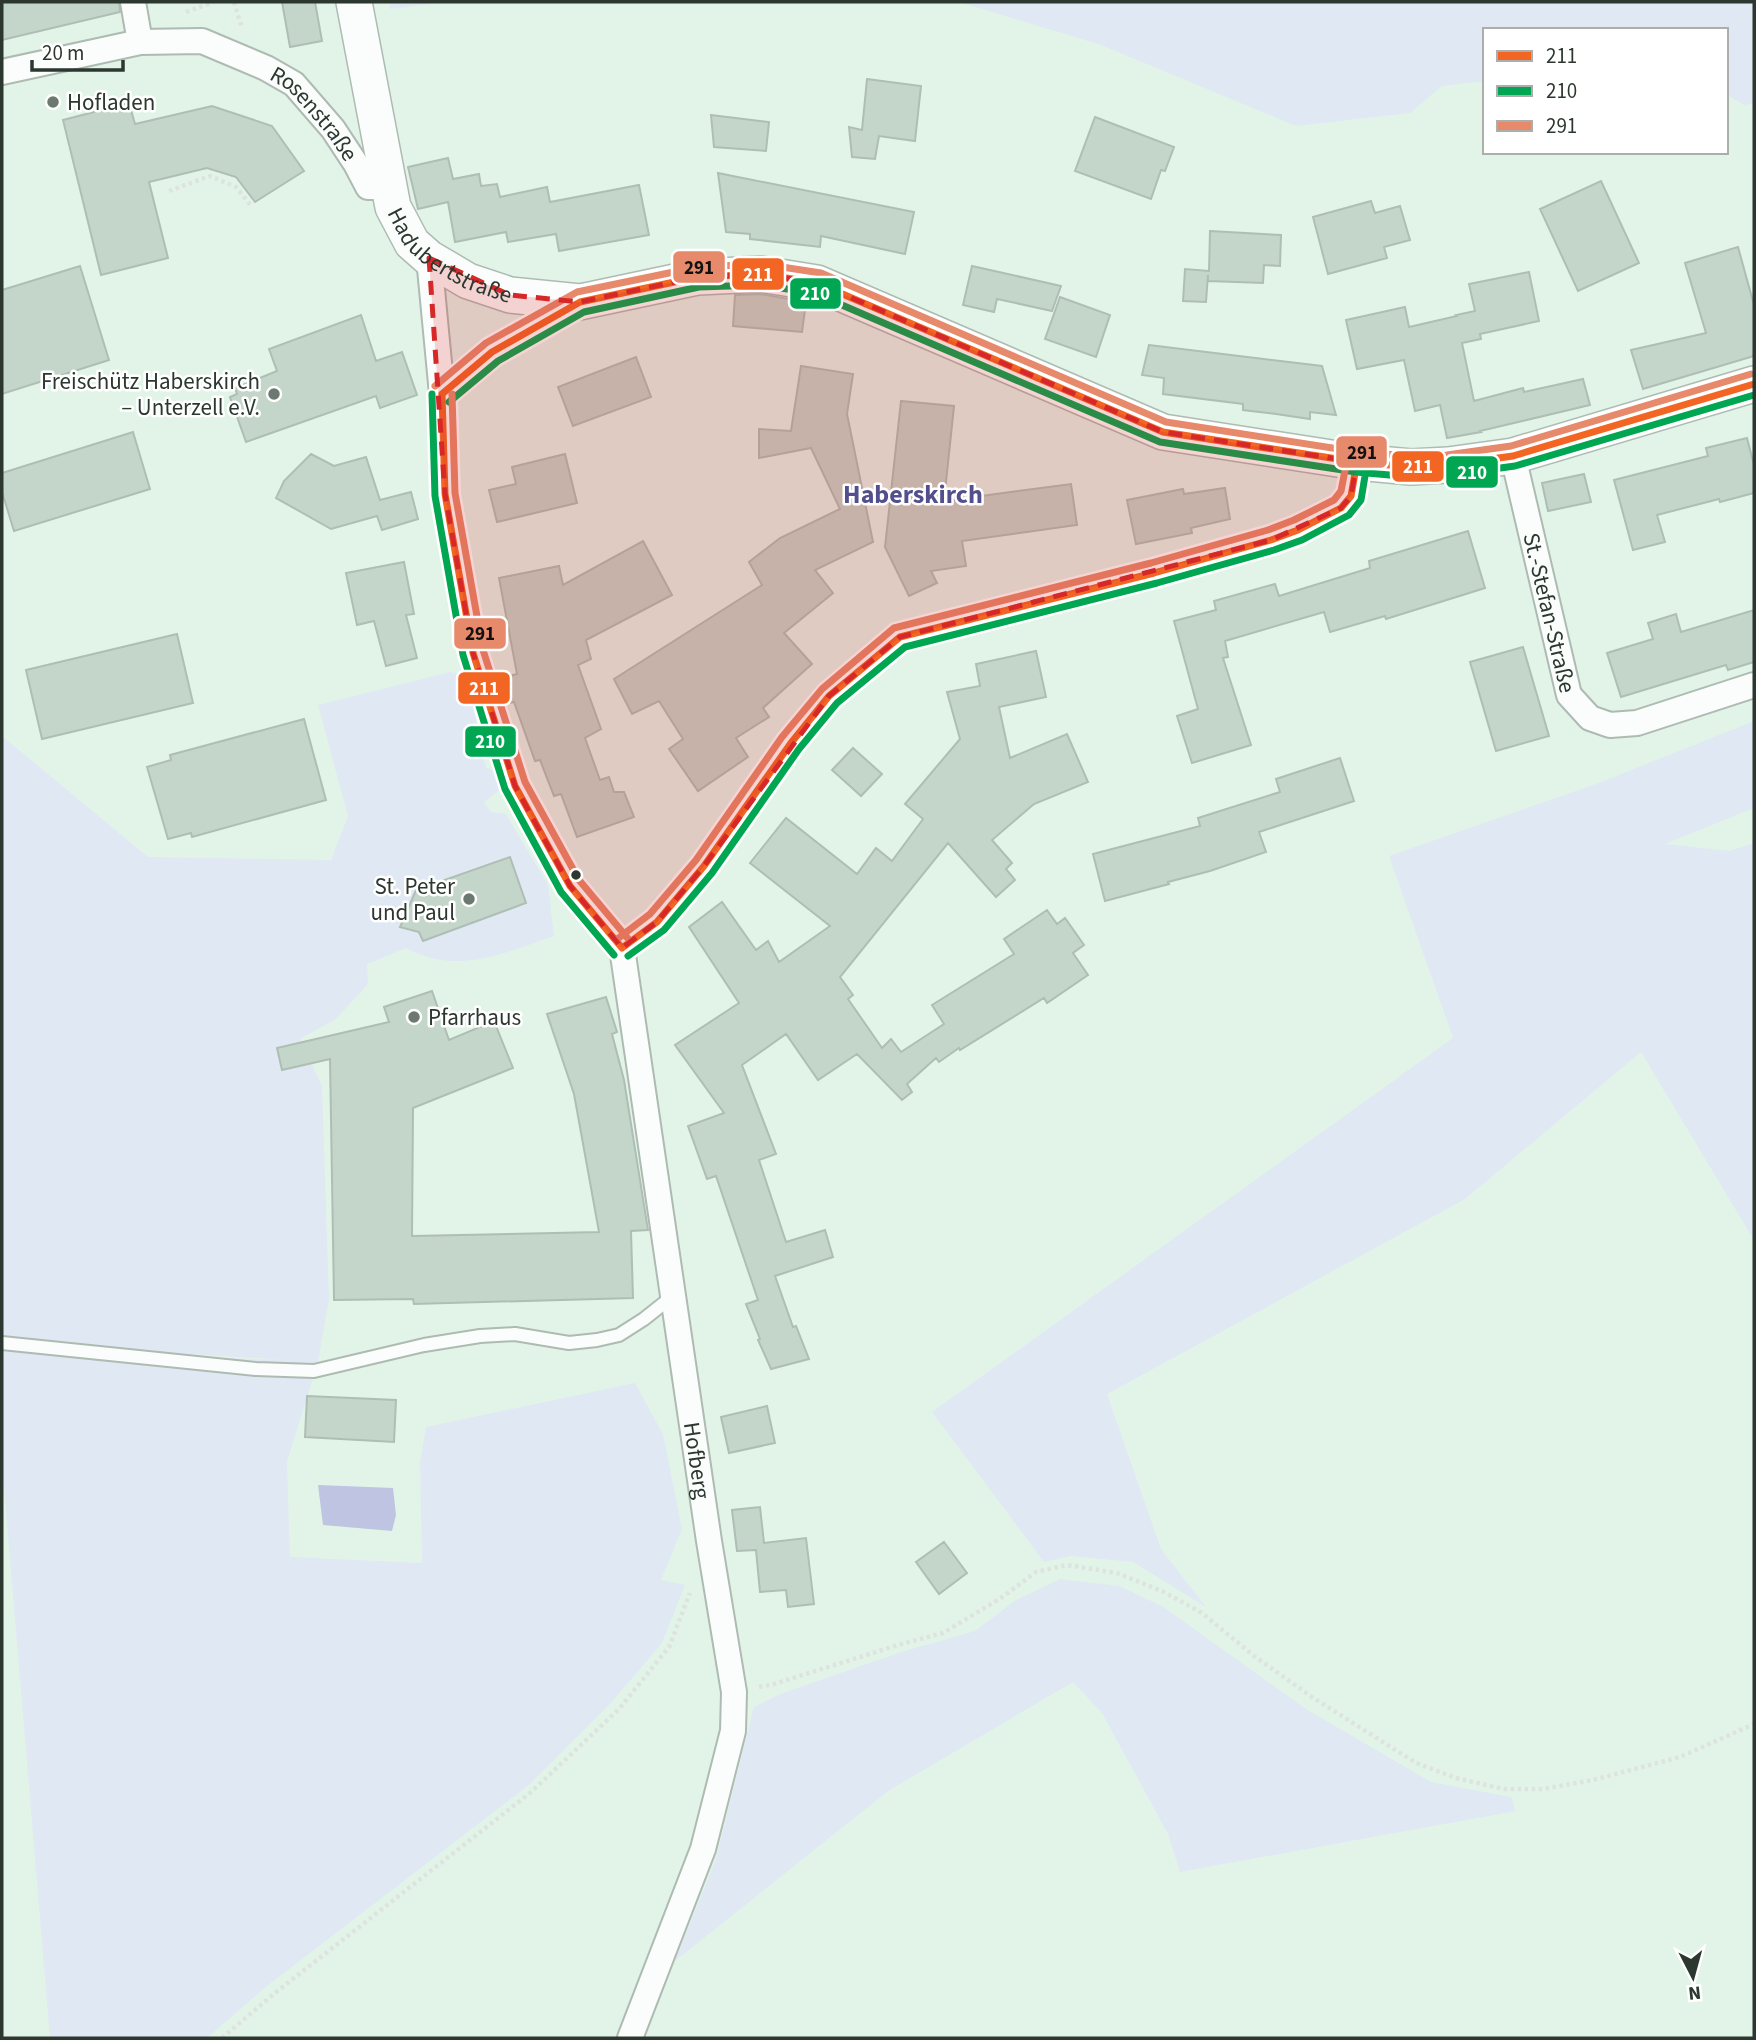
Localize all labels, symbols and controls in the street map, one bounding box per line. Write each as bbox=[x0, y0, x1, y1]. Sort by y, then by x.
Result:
scale bar bbox=[32, 28, 122, 72]
legend bbox=[1483, 28, 1728, 154]
text: 20 m bbox=[42, 38, 84, 68]
text: 211 bbox=[1546, 41, 1577, 71]
street label: Rosenstraße bbox=[264, 57, 366, 168]
text: 210 bbox=[1546, 76, 1577, 106]
place label: Hofladen bbox=[67, 86, 155, 119]
marker: Hofladen bbox=[45, 94, 61, 110]
text: 291 bbox=[1546, 111, 1577, 141]
street label: Hadubertstraße bbox=[379, 201, 517, 311]
line badge: 291 bbox=[672, 250, 726, 284]
text: 291 bbox=[684, 255, 714, 282]
line badge: 211 bbox=[731, 257, 785, 291]
text: 211 bbox=[743, 262, 773, 289]
line badge: 210 bbox=[789, 277, 842, 310]
text: 210 bbox=[800, 281, 830, 308]
place label: Freischütz Haberskirch – Unterzell e.V. bbox=[41, 365, 260, 424]
marker: Freischütz Haberskirch – Unterzell e.V. bbox=[266, 386, 282, 402]
line badge: 291 bbox=[1335, 435, 1388, 469]
text: 291 bbox=[1347, 440, 1377, 467]
line badge: 211 bbox=[1391, 450, 1445, 483]
text: 211 bbox=[1403, 454, 1433, 481]
line badge: 210 bbox=[1445, 455, 1499, 489]
text: 210 bbox=[1457, 460, 1487, 487]
district label: Haberskirch bbox=[843, 476, 983, 513]
street label: St.-Stefan-Straße bbox=[1515, 530, 1584, 696]
line badge: 291 bbox=[453, 617, 507, 650]
text: 291 bbox=[465, 621, 495, 648]
line badge: 211 bbox=[457, 671, 511, 705]
text: 211 bbox=[469, 676, 499, 703]
line badge: 210 bbox=[464, 725, 517, 758]
text: 210 bbox=[475, 729, 505, 756]
unlabelled marker bbox=[569, 868, 583, 882]
place label: St. Peter und Paul bbox=[371, 870, 456, 929]
marker: St. Peter und Paul bbox=[461, 891, 477, 907]
place label: Pfarrhaus bbox=[428, 1001, 521, 1034]
marker: Pfarrhaus bbox=[406, 1009, 422, 1025]
street label: Hofberg bbox=[675, 1420, 719, 1502]
north arrow bbox=[1658, 1942, 1728, 2012]
text: N bbox=[1687, 1978, 1702, 2007]

